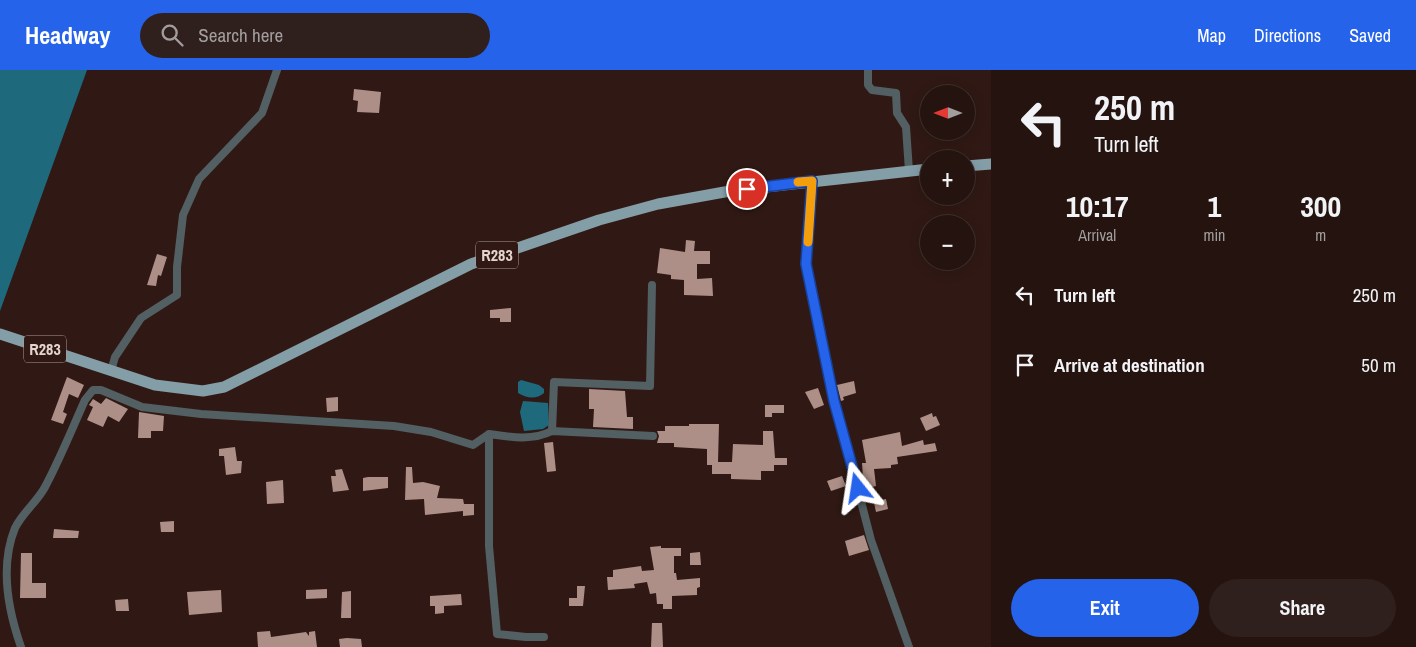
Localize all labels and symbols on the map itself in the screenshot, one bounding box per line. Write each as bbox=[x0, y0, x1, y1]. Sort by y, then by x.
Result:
north arrow bbox=[920, 85, 975, 140]
pin bbox=[726, 168, 768, 210]
road number: R283 bbox=[476, 242, 518, 268]
road number: R283 bbox=[24, 336, 66, 362]
position arrow bbox=[831, 461, 883, 513]

